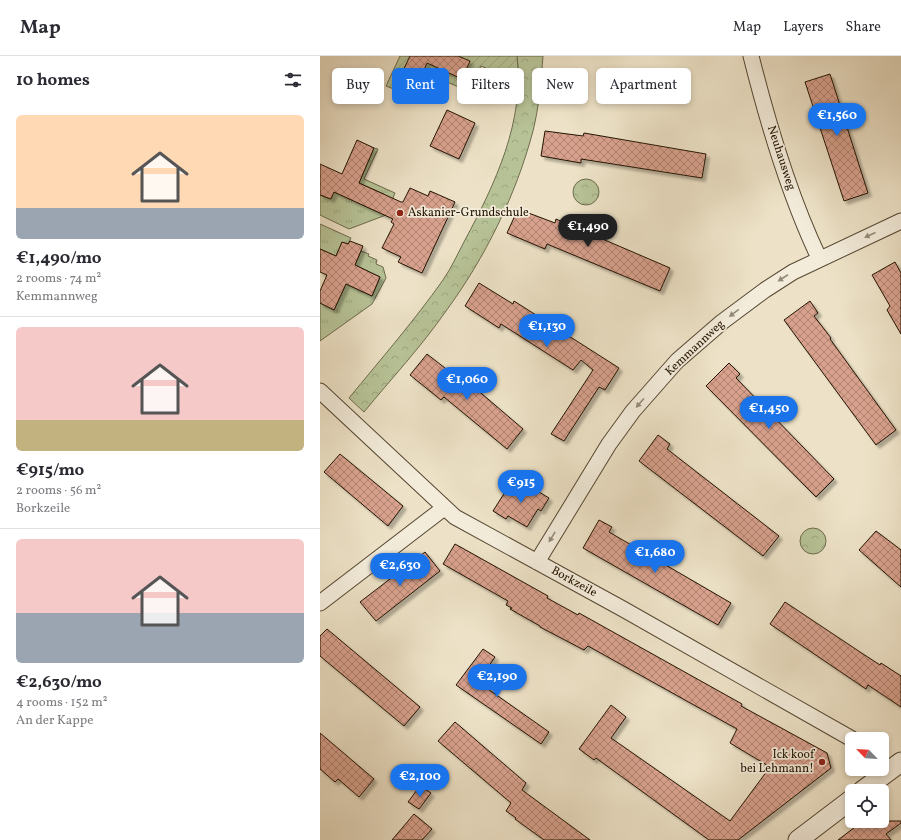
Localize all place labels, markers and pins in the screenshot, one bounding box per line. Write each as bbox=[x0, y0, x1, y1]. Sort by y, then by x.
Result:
pin: €1,560 bbox=[804, 103, 870, 137]
place label: Askanier-Grundschule bbox=[408, 205, 529, 221]
marker: Askanier-Grundschule bbox=[395, 208, 405, 218]
pin: €1,490 bbox=[555, 214, 621, 248]
pin: €1,130 bbox=[514, 314, 580, 348]
pin: €1,060 bbox=[434, 367, 500, 401]
pin: €1,450 bbox=[736, 396, 802, 430]
pin: €915 bbox=[497, 470, 545, 504]
pin: €1,680 bbox=[622, 540, 688, 574]
pin: €2,630 bbox=[367, 553, 433, 587]
pin: €2,190 bbox=[464, 664, 530, 698]
place label: Ick koof bei Lehmann! bbox=[740, 747, 816, 777]
marker: Ick koof bei Lehmann! bbox=[817, 757, 827, 767]
pin: €2,100 bbox=[387, 764, 453, 798]

